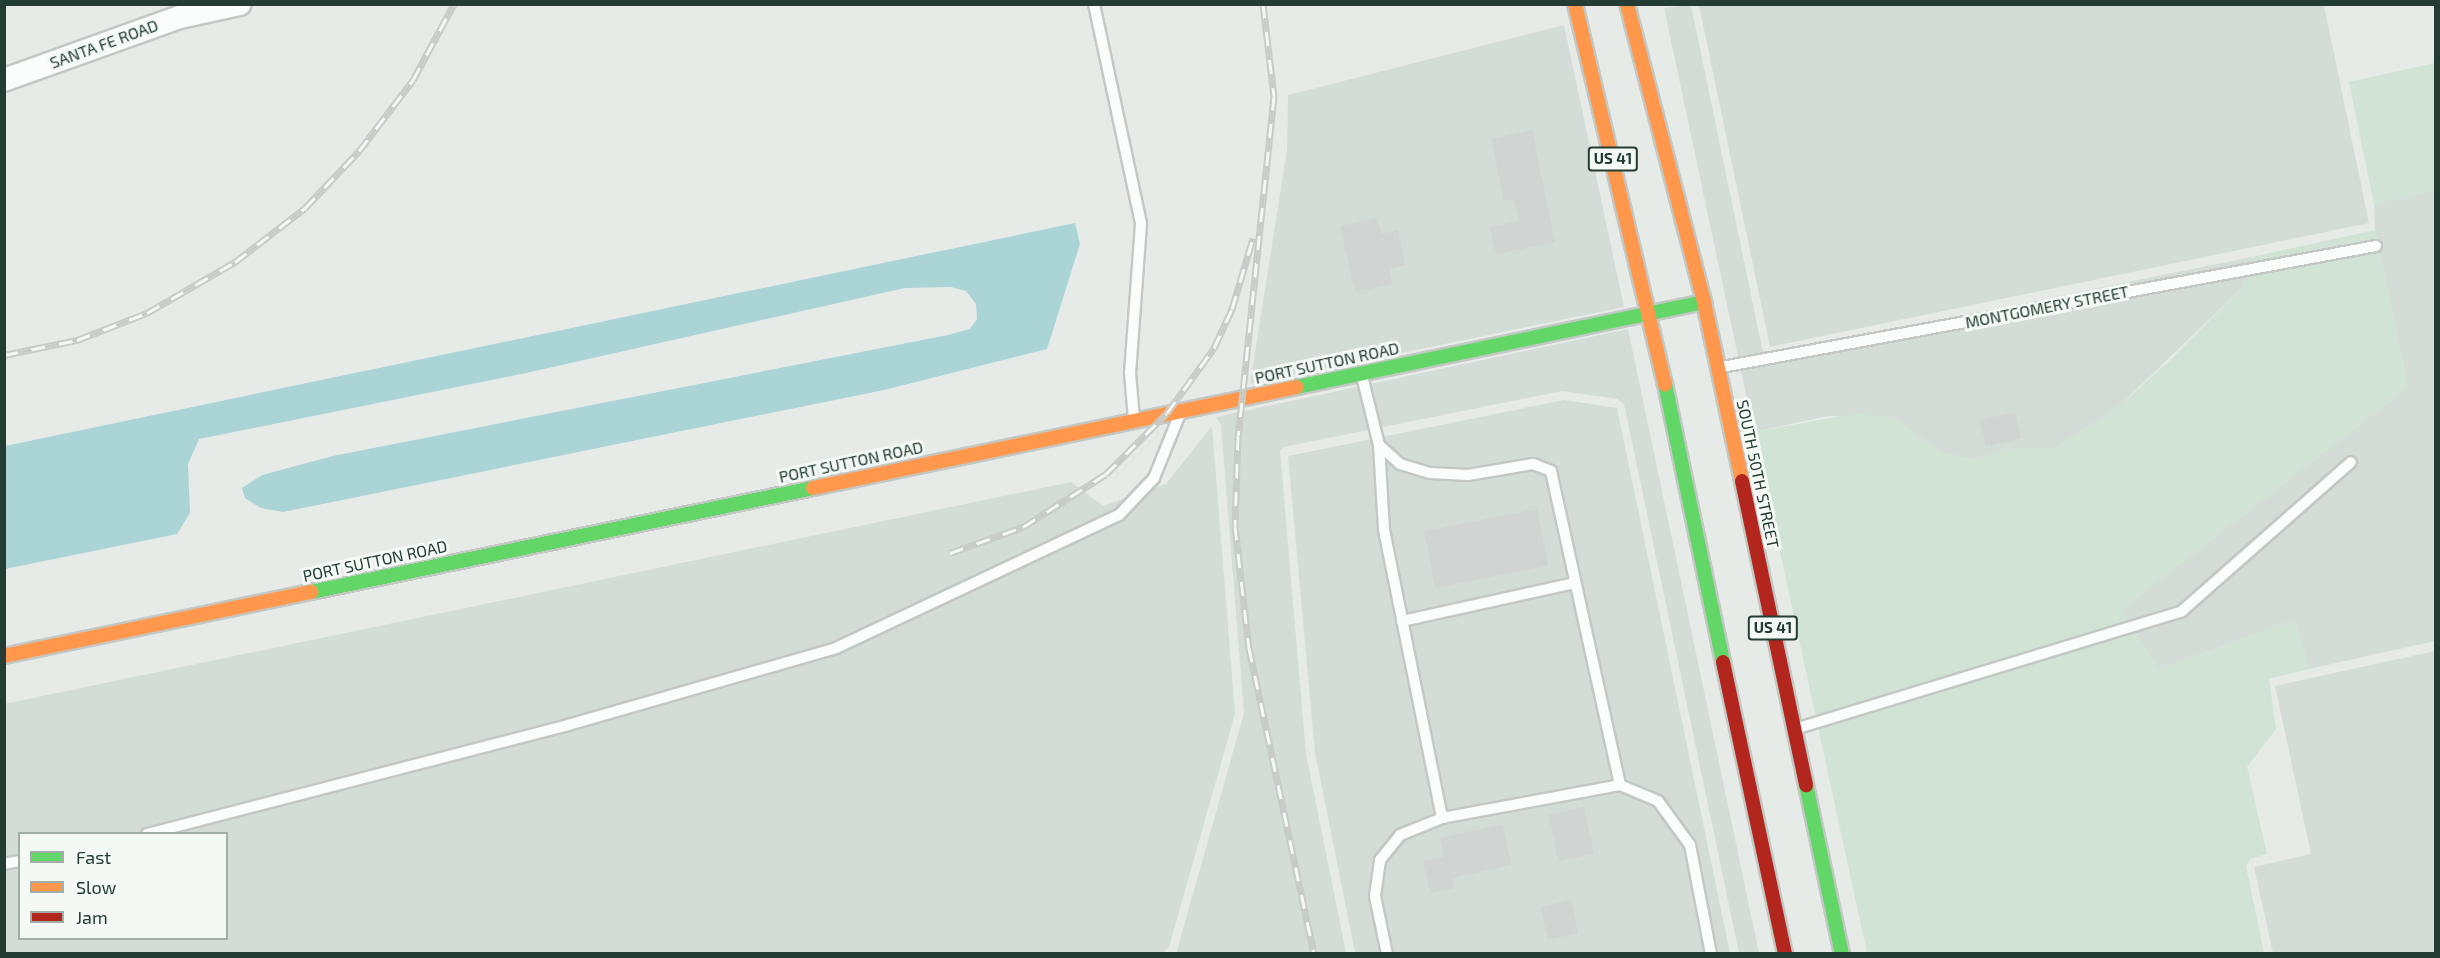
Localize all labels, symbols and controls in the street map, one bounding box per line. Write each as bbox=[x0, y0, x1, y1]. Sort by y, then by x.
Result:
street label: SANTA FE ROAD bbox=[47, 15, 161, 73]
road number: US 41 bbox=[1588, 147, 1638, 171]
street label: MONTGOMERY STREET bbox=[1963, 282, 2131, 332]
street label: PORT SUTTON ROAD bbox=[1253, 338, 1401, 388]
street label: SOUTH 50TH STREET bbox=[1733, 398, 1783, 550]
street label: PORT SUTTON ROAD bbox=[777, 437, 925, 487]
street label: PORT SUTTON ROAD bbox=[301, 536, 449, 586]
road number: US 41 bbox=[1748, 616, 1798, 640]
legend bbox=[18, 832, 228, 940]
text: Fast bbox=[76, 846, 111, 868]
text: Slow bbox=[76, 876, 116, 898]
text: Jam bbox=[76, 906, 108, 928]

